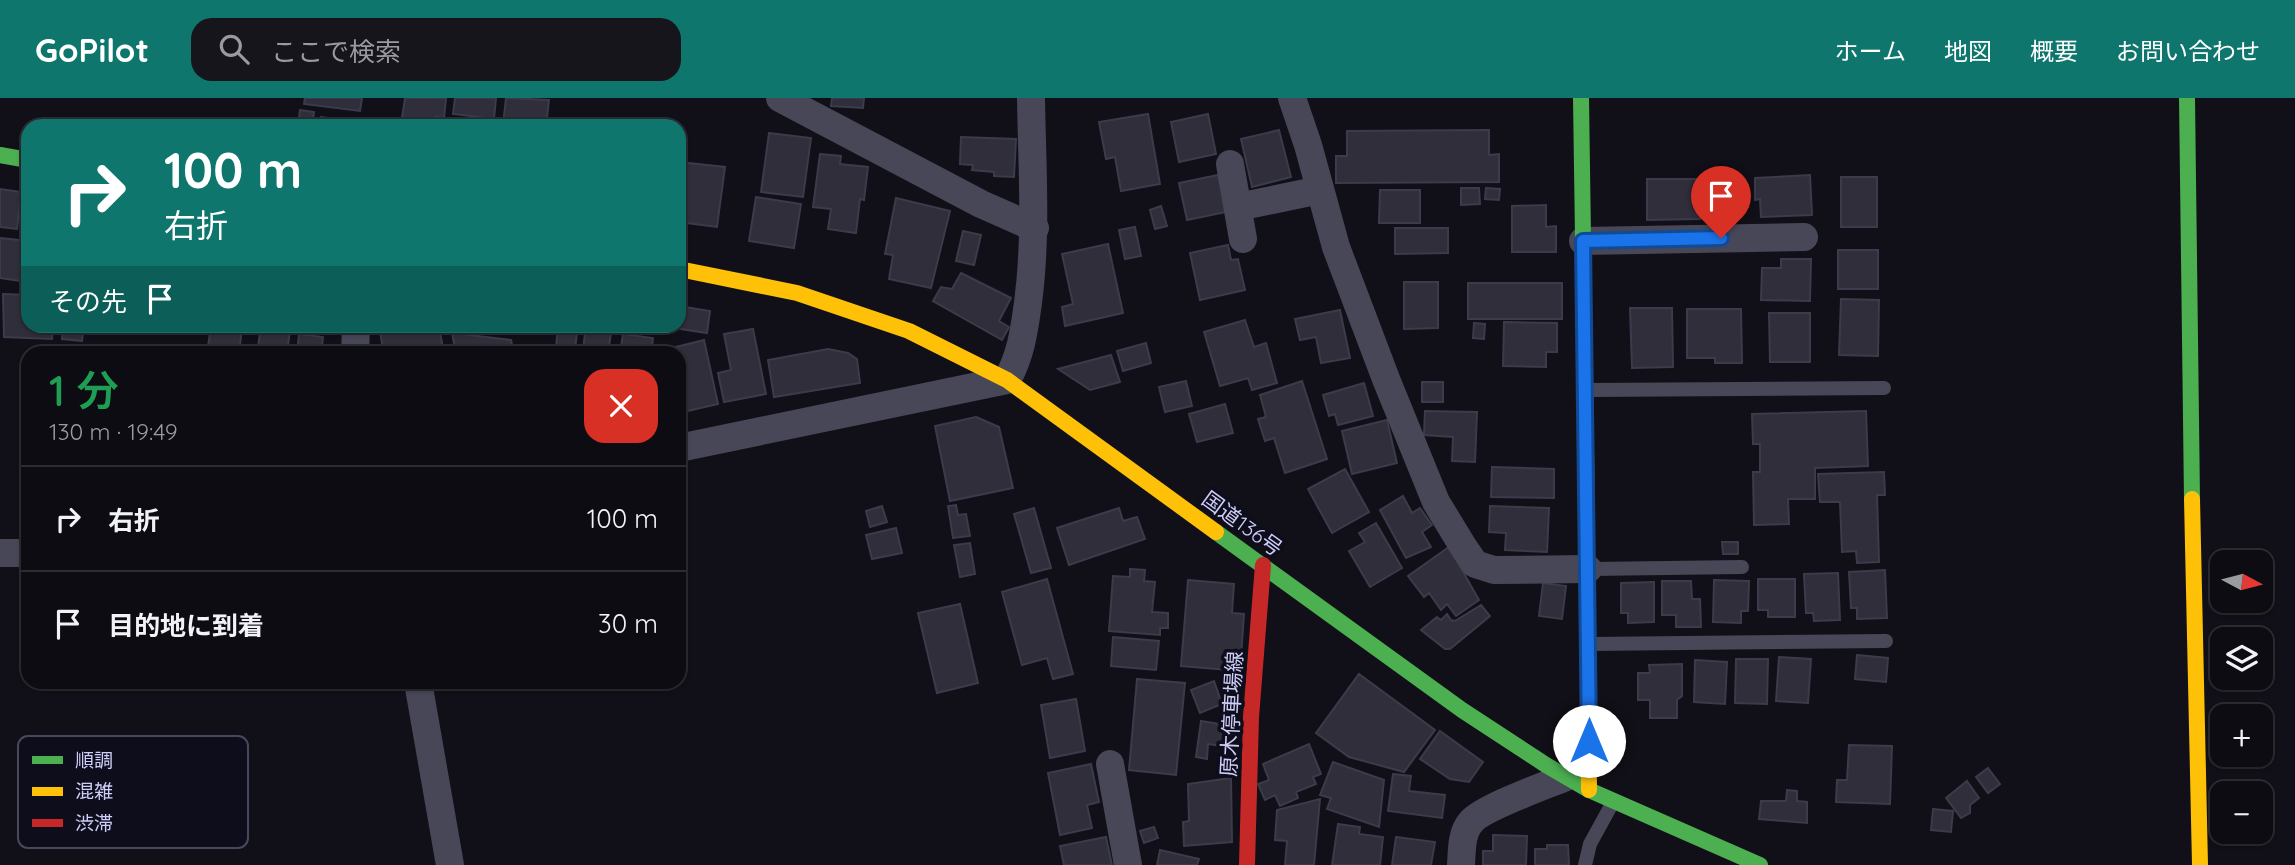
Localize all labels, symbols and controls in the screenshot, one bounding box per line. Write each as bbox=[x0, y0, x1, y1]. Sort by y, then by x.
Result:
search box bbox=[191, 18, 681, 81]
text: GoPilot bbox=[35, 29, 149, 70]
icon: search bbox=[215, 30, 253, 68]
text: ここで検索 bbox=[271, 35, 401, 68]
text: ホーム bbox=[1835, 36, 1906, 66]
text: 地図 bbox=[1944, 36, 1992, 66]
text: 概要 bbox=[2030, 36, 2078, 66]
text: お問い合わせ bbox=[2116, 36, 2260, 66]
text: 100 m bbox=[164, 139, 302, 200]
icon: right bbox=[49, 147, 140, 238]
pin bbox=[1691, 166, 1751, 238]
icon: arrive bbox=[1702, 177, 1740, 215]
text: 右折 bbox=[164, 205, 228, 245]
icon: arrive bbox=[141, 280, 179, 318]
text: その先 bbox=[49, 285, 127, 318]
text: 1 分 bbox=[49, 364, 119, 417]
button: close bbox=[584, 369, 658, 443]
text: 130 m · 19:49 bbox=[49, 417, 178, 446]
street label: 国道136号 bbox=[1197, 485, 1288, 561]
icon: right bbox=[49, 500, 87, 538]
text: 100 m bbox=[587, 502, 658, 535]
text: 右折 bbox=[108, 504, 160, 537]
north arrow bbox=[2210, 550, 2273, 612]
map controls bbox=[2210, 550, 2273, 844]
icon: arrive bbox=[49, 605, 87, 643]
text: 30 m bbox=[598, 607, 658, 640]
text: 目的地に到着 bbox=[108, 609, 264, 642]
button: layers bbox=[2210, 627, 2273, 690]
street label: 原木停車場線 bbox=[1215, 650, 1247, 778]
position arrow bbox=[1552, 704, 1626, 778]
button: + bbox=[2210, 704, 2273, 767]
legend bbox=[18, 736, 248, 848]
text: 順調 bbox=[75, 748, 113, 772]
text: 混雑 bbox=[75, 779, 113, 803]
button: − bbox=[2210, 781, 2273, 844]
text: 渋滞 bbox=[75, 811, 113, 835]

